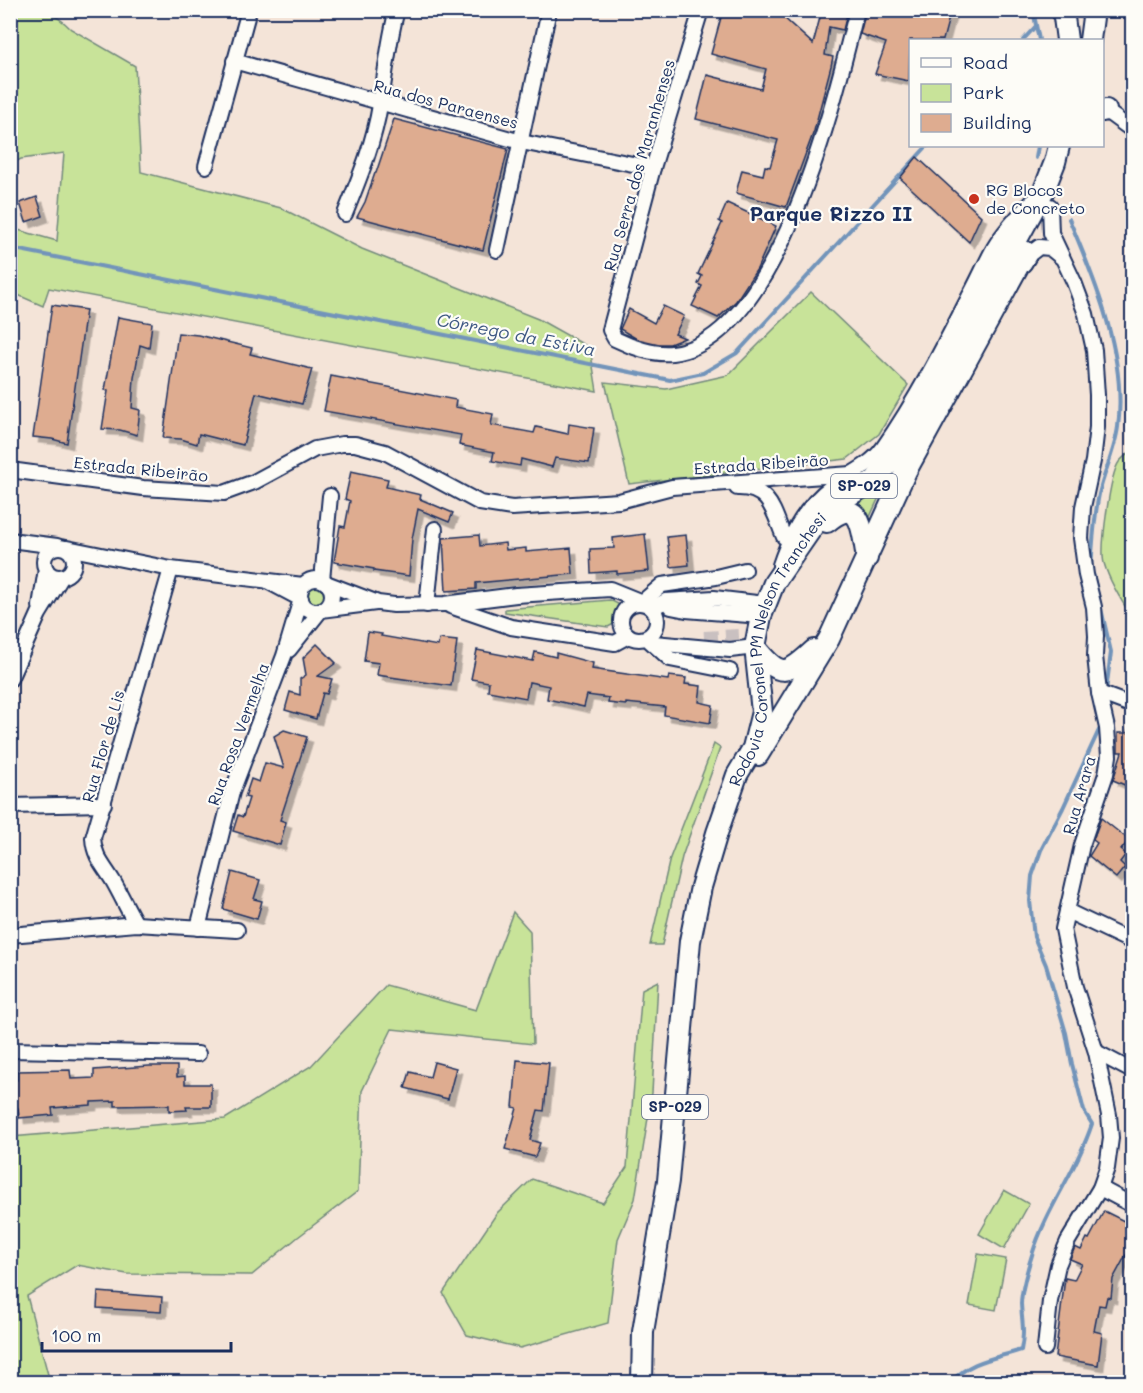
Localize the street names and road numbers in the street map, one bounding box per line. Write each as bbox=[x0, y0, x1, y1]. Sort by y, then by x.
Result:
street label: Rua Serra dos Maranhenses bbox=[598, 56, 679, 273]
street label: Rua dos Paraenses bbox=[372, 74, 521, 133]
street label: Estrada Ribeirão bbox=[693, 448, 829, 479]
street label: Estrada Ribeirão bbox=[73, 451, 209, 486]
road number: SP-029 bbox=[831, 474, 897, 498]
street label: Rodovia Coronel PM Nelson Tranchesi bbox=[723, 507, 830, 788]
street label: Rua Rosa Vermelha bbox=[202, 659, 273, 808]
street label: Rua Flor de Lis bbox=[76, 687, 129, 804]
street label: Rua Arara bbox=[1057, 753, 1100, 837]
road number: SP-029 bbox=[642, 1095, 708, 1119]

